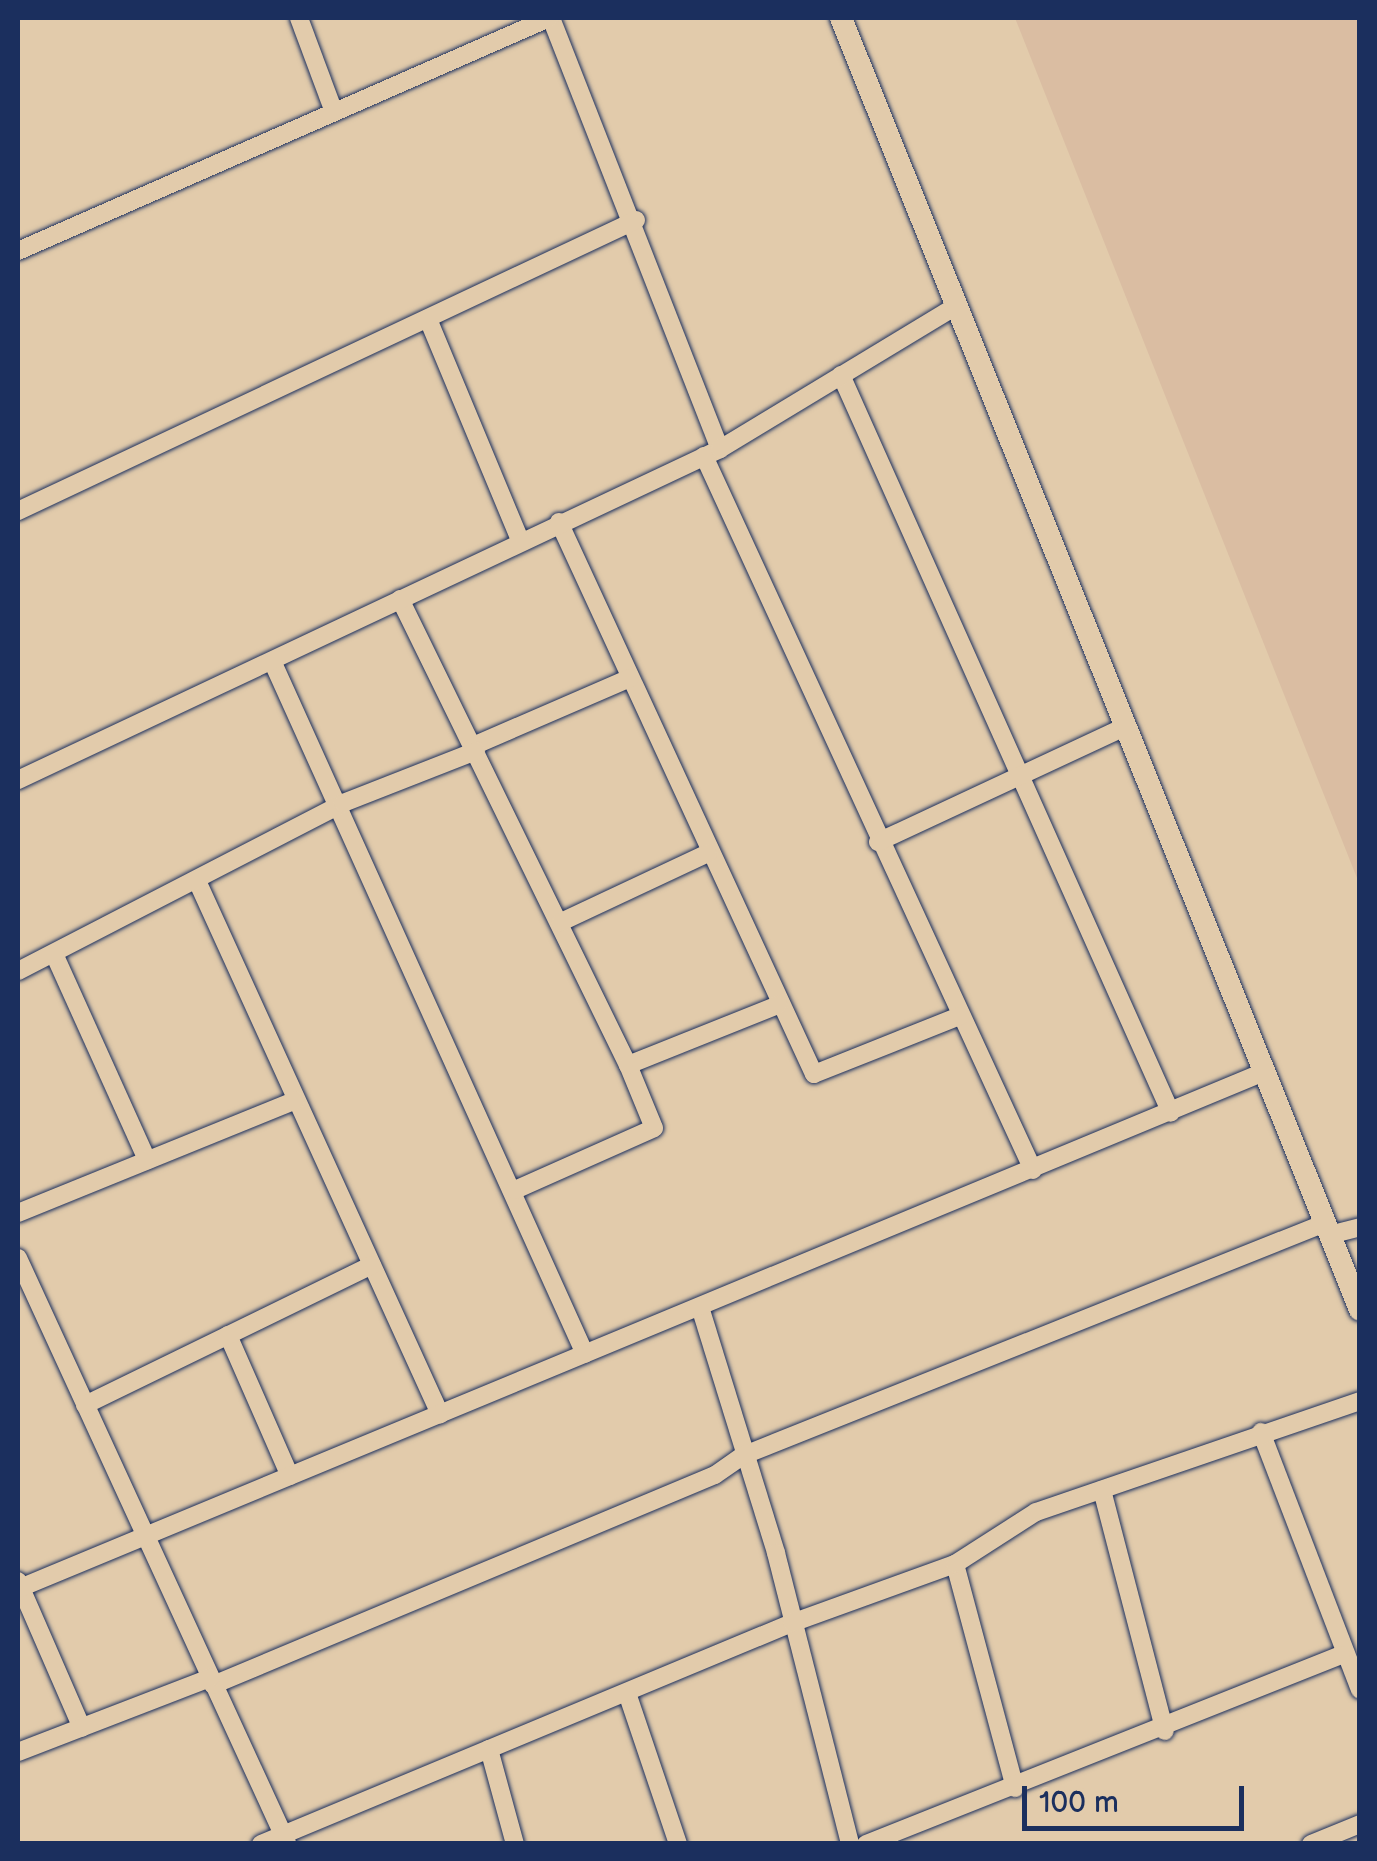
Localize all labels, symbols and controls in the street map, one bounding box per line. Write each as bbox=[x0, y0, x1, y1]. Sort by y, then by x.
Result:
scale bar bbox=[1027, 1766, 1250, 1828]
text: 100 m bbox=[1039, 1785, 1119, 1821]

